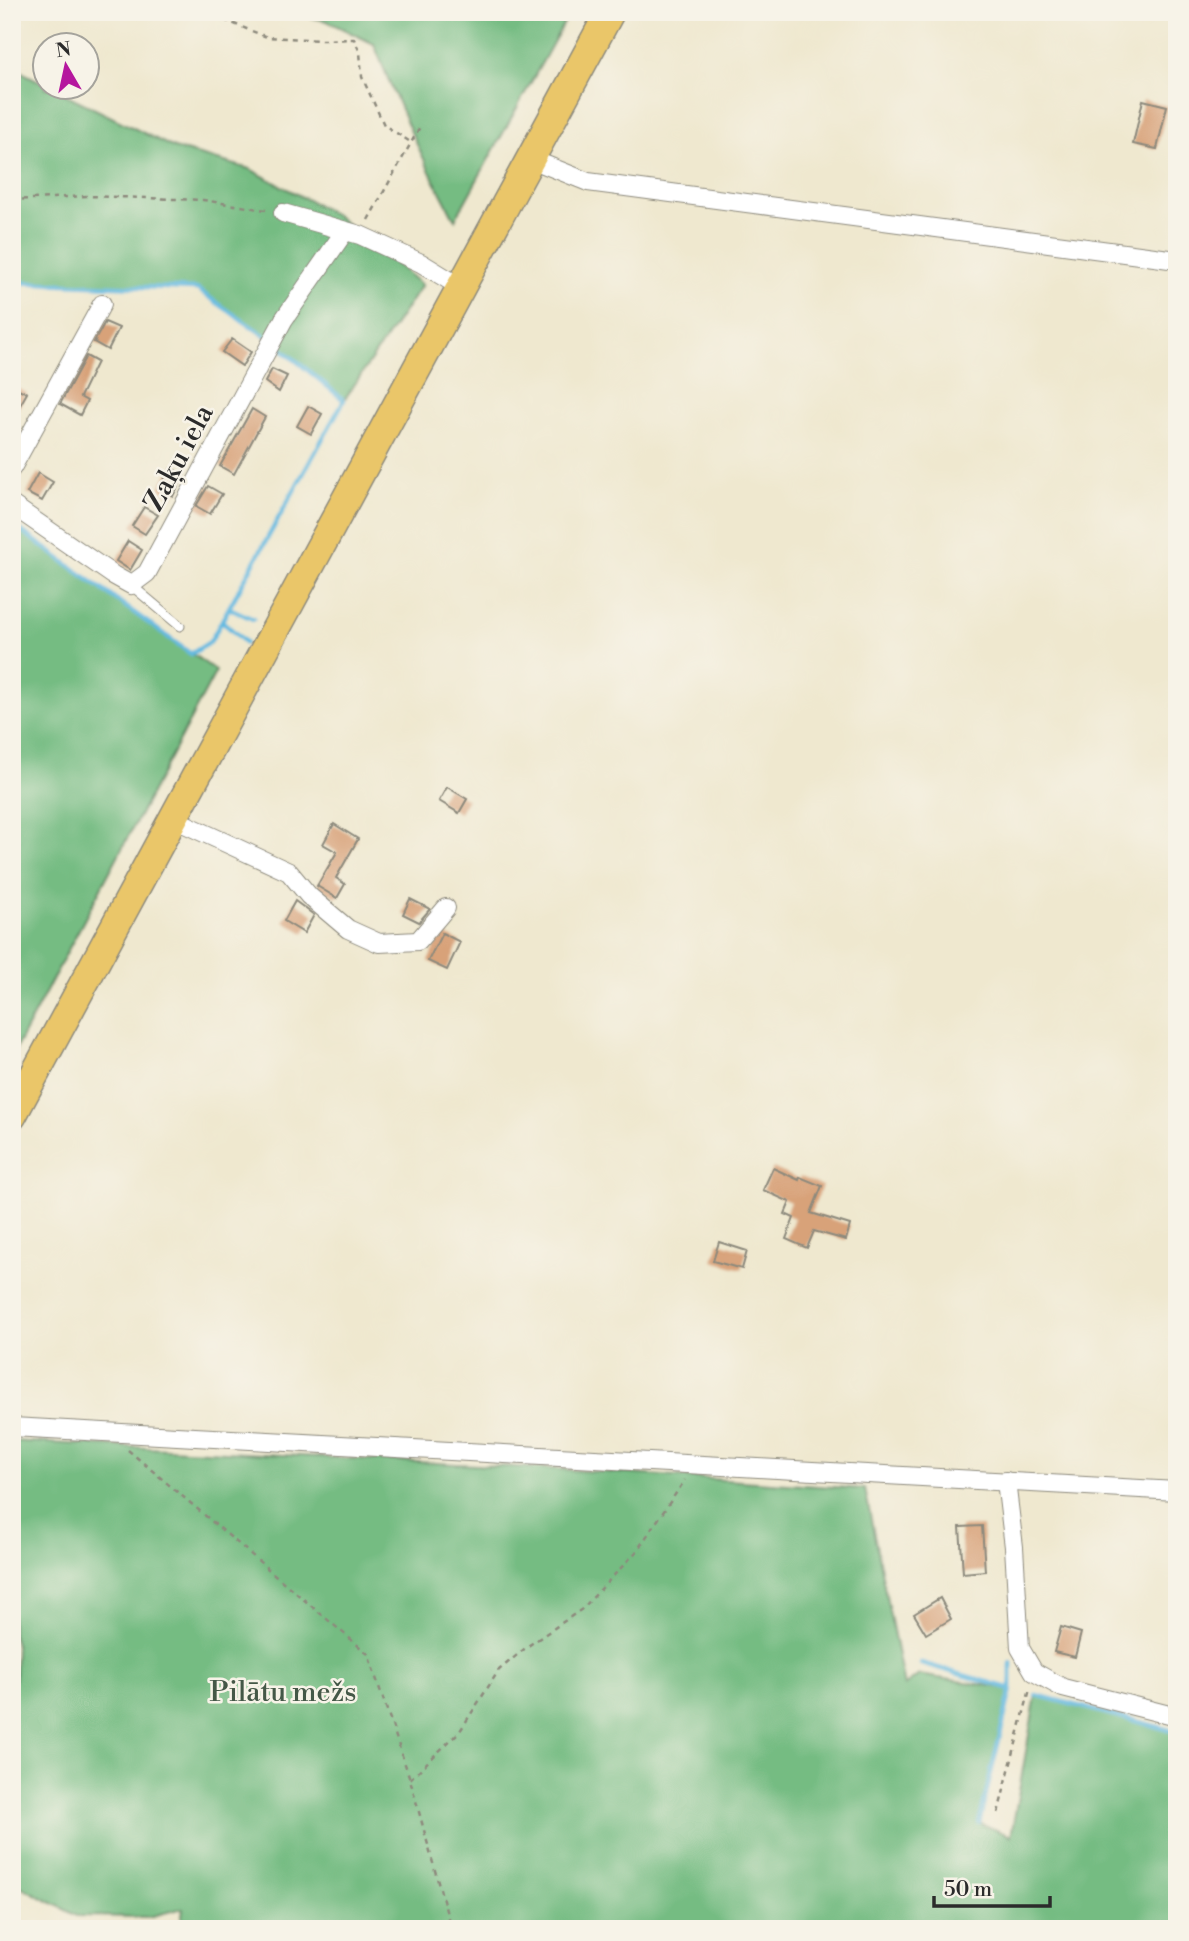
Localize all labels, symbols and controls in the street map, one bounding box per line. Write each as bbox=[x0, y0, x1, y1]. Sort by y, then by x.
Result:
north arrow bbox=[32, 32, 102, 102]
text: N bbox=[54, 37, 73, 63]
street label: Zaķu iela bbox=[136, 398, 222, 517]
park label: Pilātu mežs bbox=[210, 1675, 356, 1710]
scale bar bbox=[934, 1864, 1049, 1908]
text: 50 m bbox=[944, 1877, 992, 1903]

